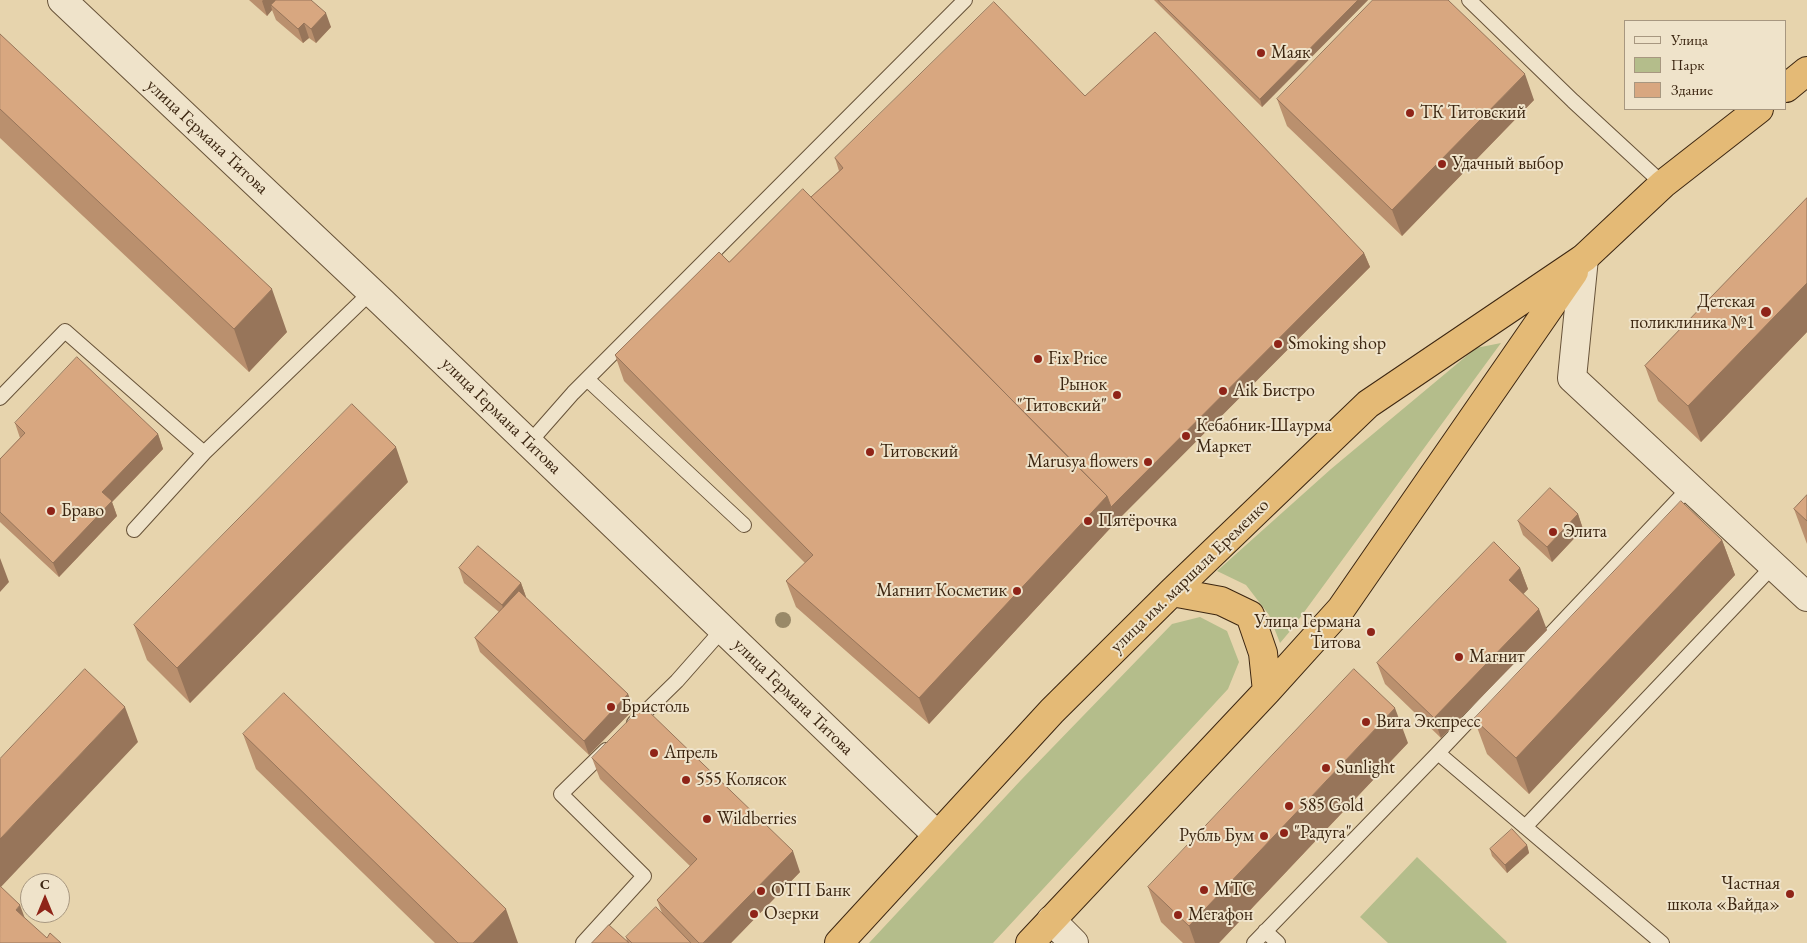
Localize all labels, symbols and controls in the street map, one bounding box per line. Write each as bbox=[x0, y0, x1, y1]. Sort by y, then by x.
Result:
legend bbox=[1624, 20, 1787, 110]
text: Улица bbox=[1671, 30, 1708, 49]
place label: Маяк bbox=[1271, 42, 1311, 64]
marker: Маяк bbox=[1255, 47, 1267, 59]
text: Парк bbox=[1671, 55, 1704, 74]
street label: улица Германа Титова bbox=[142, 75, 272, 199]
text: Здание bbox=[1671, 80, 1713, 99]
place label: ТК Титовский bbox=[1420, 102, 1526, 124]
marker: ТК Титовский bbox=[1404, 107, 1416, 119]
place label: Удачный выбор bbox=[1452, 153, 1564, 175]
marker: Удачный выбор bbox=[1436, 158, 1448, 170]
place label: Детская поликлиника №1 bbox=[1630, 291, 1755, 334]
marker: Детская поликлиника №1 bbox=[1759, 305, 1773, 319]
place label: Smoking shop bbox=[1288, 333, 1386, 355]
marker: Smoking shop bbox=[1272, 338, 1284, 350]
place label: Fix Price bbox=[1048, 348, 1107, 370]
street label: улица Германа Титова bbox=[436, 353, 566, 479]
marker: Fix Price bbox=[1032, 353, 1044, 365]
place label: Рынок "Титовский" bbox=[1017, 374, 1107, 416]
place label: Aik Бистро bbox=[1233, 380, 1315, 402]
marker: Aik Бистро bbox=[1217, 385, 1229, 397]
marker: Рынок "Титовский" bbox=[1111, 389, 1123, 401]
place label: Кебабник-Шаурма Маркет bbox=[1196, 415, 1332, 458]
marker: Кебабник-Шаурма Маркет bbox=[1180, 430, 1192, 442]
place label: Титовский bbox=[880, 441, 958, 463]
marker: Титовский bbox=[864, 446, 876, 458]
place label: Marusya flowers bbox=[1027, 451, 1138, 473]
marker: Marusya flowers bbox=[1142, 456, 1154, 468]
street label: улица им. маршала Еременко bbox=[1106, 494, 1274, 658]
place label: Браво bbox=[61, 500, 104, 522]
marker: Браво bbox=[45, 505, 57, 517]
place label: Пятёрочка bbox=[1098, 510, 1177, 532]
marker: Пятёрочка bbox=[1082, 515, 1094, 527]
place label: Элита bbox=[1563, 521, 1607, 543]
marker: Элита bbox=[1547, 526, 1559, 538]
place label: Магнит Косметик bbox=[876, 580, 1007, 602]
marker: Магнит Косметик bbox=[1011, 585, 1023, 597]
place label: Улица Германа Титова bbox=[1254, 611, 1361, 654]
marker: Улица Германа Титова bbox=[1365, 626, 1377, 638]
street label: улица Германа Титова bbox=[728, 634, 858, 760]
place label: Магнит bbox=[1469, 646, 1525, 668]
marker: Магнит bbox=[1453, 651, 1465, 663]
place label: Бристоль bbox=[621, 696, 690, 718]
marker: Бристоль bbox=[605, 701, 617, 713]
place label: Вита Экспресс bbox=[1376, 711, 1481, 733]
marker: Вита Экспресс bbox=[1360, 716, 1372, 728]
place label: Апрель bbox=[664, 742, 718, 764]
marker: Апрель bbox=[648, 747, 660, 759]
place label: Sunlight bbox=[1336, 757, 1395, 779]
marker: Sunlight bbox=[1320, 762, 1332, 774]
place label: 555 Колясок bbox=[696, 769, 787, 791]
marker: 555 Колясок bbox=[680, 774, 692, 786]
place label: 585 Gold bbox=[1299, 795, 1364, 817]
marker: 585 Gold bbox=[1283, 800, 1295, 812]
place label: Wildberries bbox=[717, 808, 797, 830]
marker: Wildberries bbox=[701, 813, 713, 825]
place label: "Радуга" bbox=[1294, 822, 1352, 844]
place label: Рубль Бум bbox=[1179, 825, 1254, 847]
marker: "Радуга" bbox=[1278, 827, 1290, 839]
marker: Рубль Бум bbox=[1258, 830, 1270, 842]
north arrow bbox=[20, 873, 70, 923]
place label: Частная школа «Вайда» bbox=[1667, 873, 1780, 916]
text: С bbox=[40, 875, 50, 893]
place label: МТС bbox=[1214, 879, 1255, 901]
place label: ОТП Банк bbox=[771, 880, 851, 902]
marker: МТС bbox=[1198, 884, 1210, 896]
marker: ОТП Банк bbox=[755, 885, 767, 897]
marker: Частная школа «Вайда» bbox=[1784, 888, 1796, 900]
place label: Озерки bbox=[764, 903, 819, 925]
place label: Мегафон bbox=[1188, 904, 1253, 926]
marker: Озерки bbox=[748, 908, 760, 920]
marker: Мегафон bbox=[1172, 909, 1184, 921]

